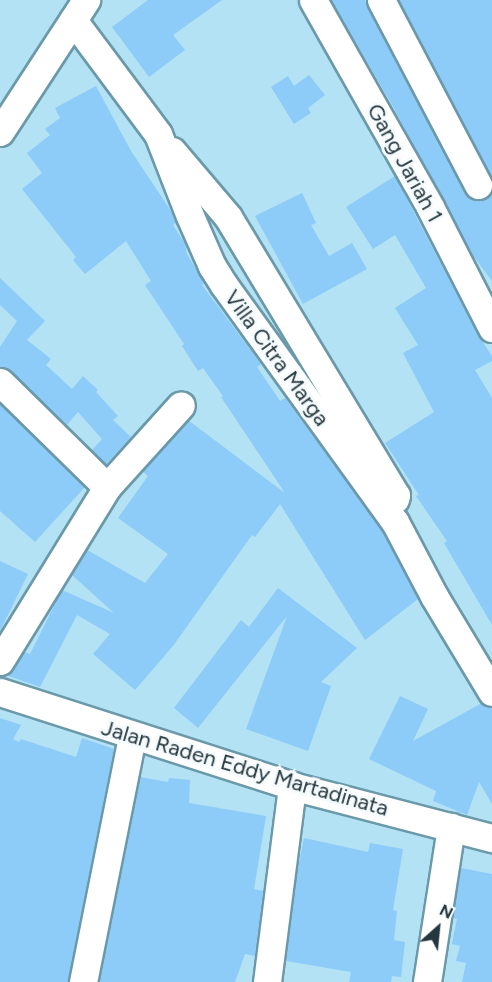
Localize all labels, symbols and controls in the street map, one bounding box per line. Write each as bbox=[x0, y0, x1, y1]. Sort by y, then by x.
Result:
street label: Gang Jariah 1 bbox=[362, 99, 448, 227]
street label: Villa Citra Marga bbox=[219, 285, 335, 431]
street label: Jalan Raden Eddy Martadinata bbox=[98, 714, 392, 822]
north arrow bbox=[408, 898, 468, 958]
text: N bbox=[437, 900, 456, 923]

